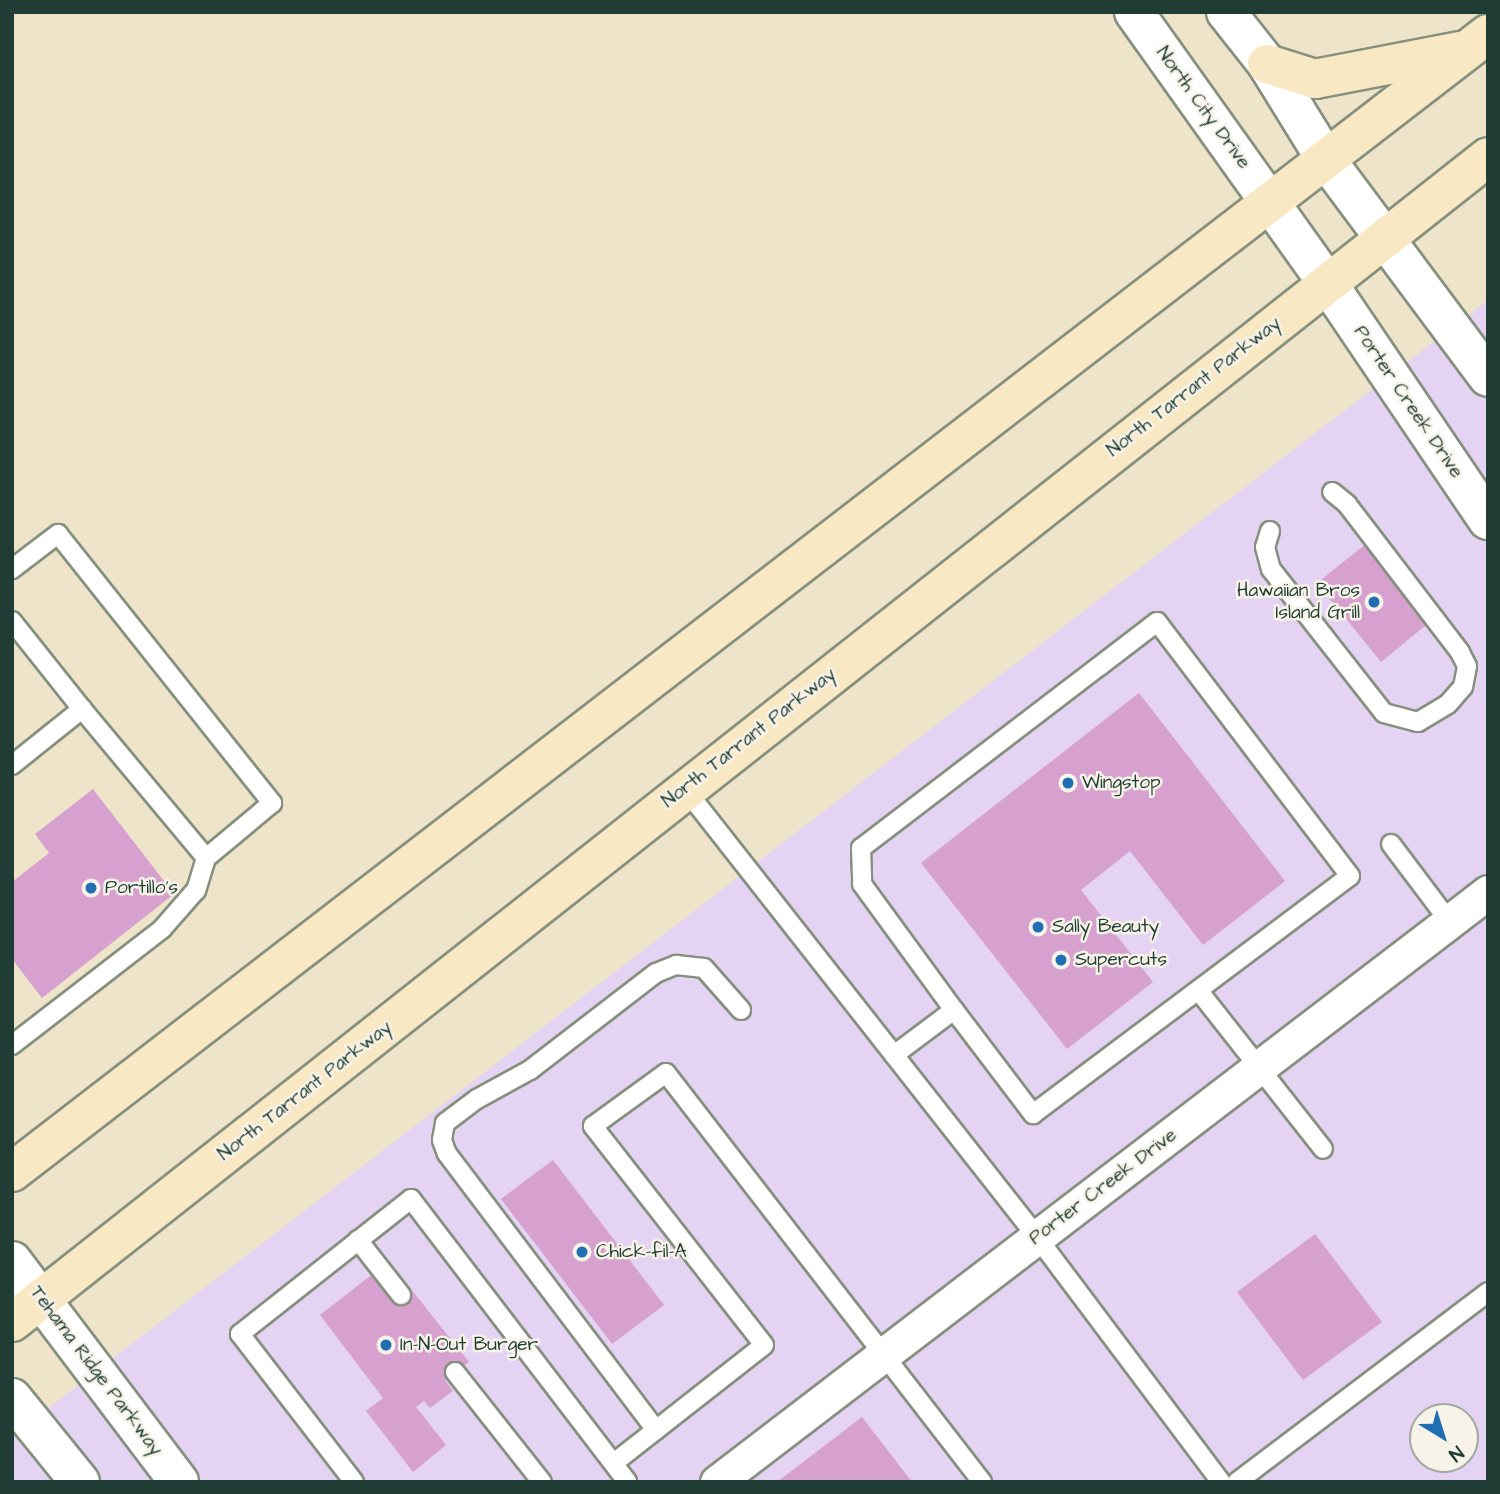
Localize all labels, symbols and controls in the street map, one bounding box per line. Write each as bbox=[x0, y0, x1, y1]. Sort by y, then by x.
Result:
street label: North City Drive bbox=[1151, 42, 1255, 174]
street label: North Tarrant Parkway bbox=[1103, 312, 1285, 462]
street label: Porter Creek Drive bbox=[1349, 321, 1467, 483]
place label: Hawaiian Bros Island Grill bbox=[1237, 580, 1360, 624]
marker: Hawaiian Bros Island Grill bbox=[1366, 594, 1382, 610]
street label: North Tarrant Parkway bbox=[658, 663, 840, 813]
place label: Wingstop bbox=[1082, 772, 1161, 794]
marker: Wingstop bbox=[1060, 775, 1076, 791]
place label: Portillo's bbox=[105, 877, 178, 899]
marker: Portillo's bbox=[83, 880, 99, 896]
place label: Sally Beauty bbox=[1052, 916, 1159, 938]
marker: Sally Beauty bbox=[1030, 919, 1046, 935]
place label: Supercuts bbox=[1075, 949, 1167, 971]
marker: Supercuts bbox=[1053, 952, 1069, 968]
street label: North Tarrant Parkway bbox=[214, 1016, 396, 1166]
street label: Porter Creek Drive bbox=[1025, 1124, 1181, 1250]
place label: Chick-fil-A bbox=[596, 1241, 687, 1263]
marker: Chick-fil-A bbox=[574, 1244, 590, 1260]
street label: Tehama Ridge Parkway bbox=[25, 1282, 167, 1460]
place label: In-N-Out Burger bbox=[400, 1334, 538, 1356]
marker: In-N-Out Burger bbox=[378, 1337, 394, 1353]
north arrow bbox=[1409, 1403, 1479, 1473]
text: N bbox=[1443, 1439, 1469, 1468]

